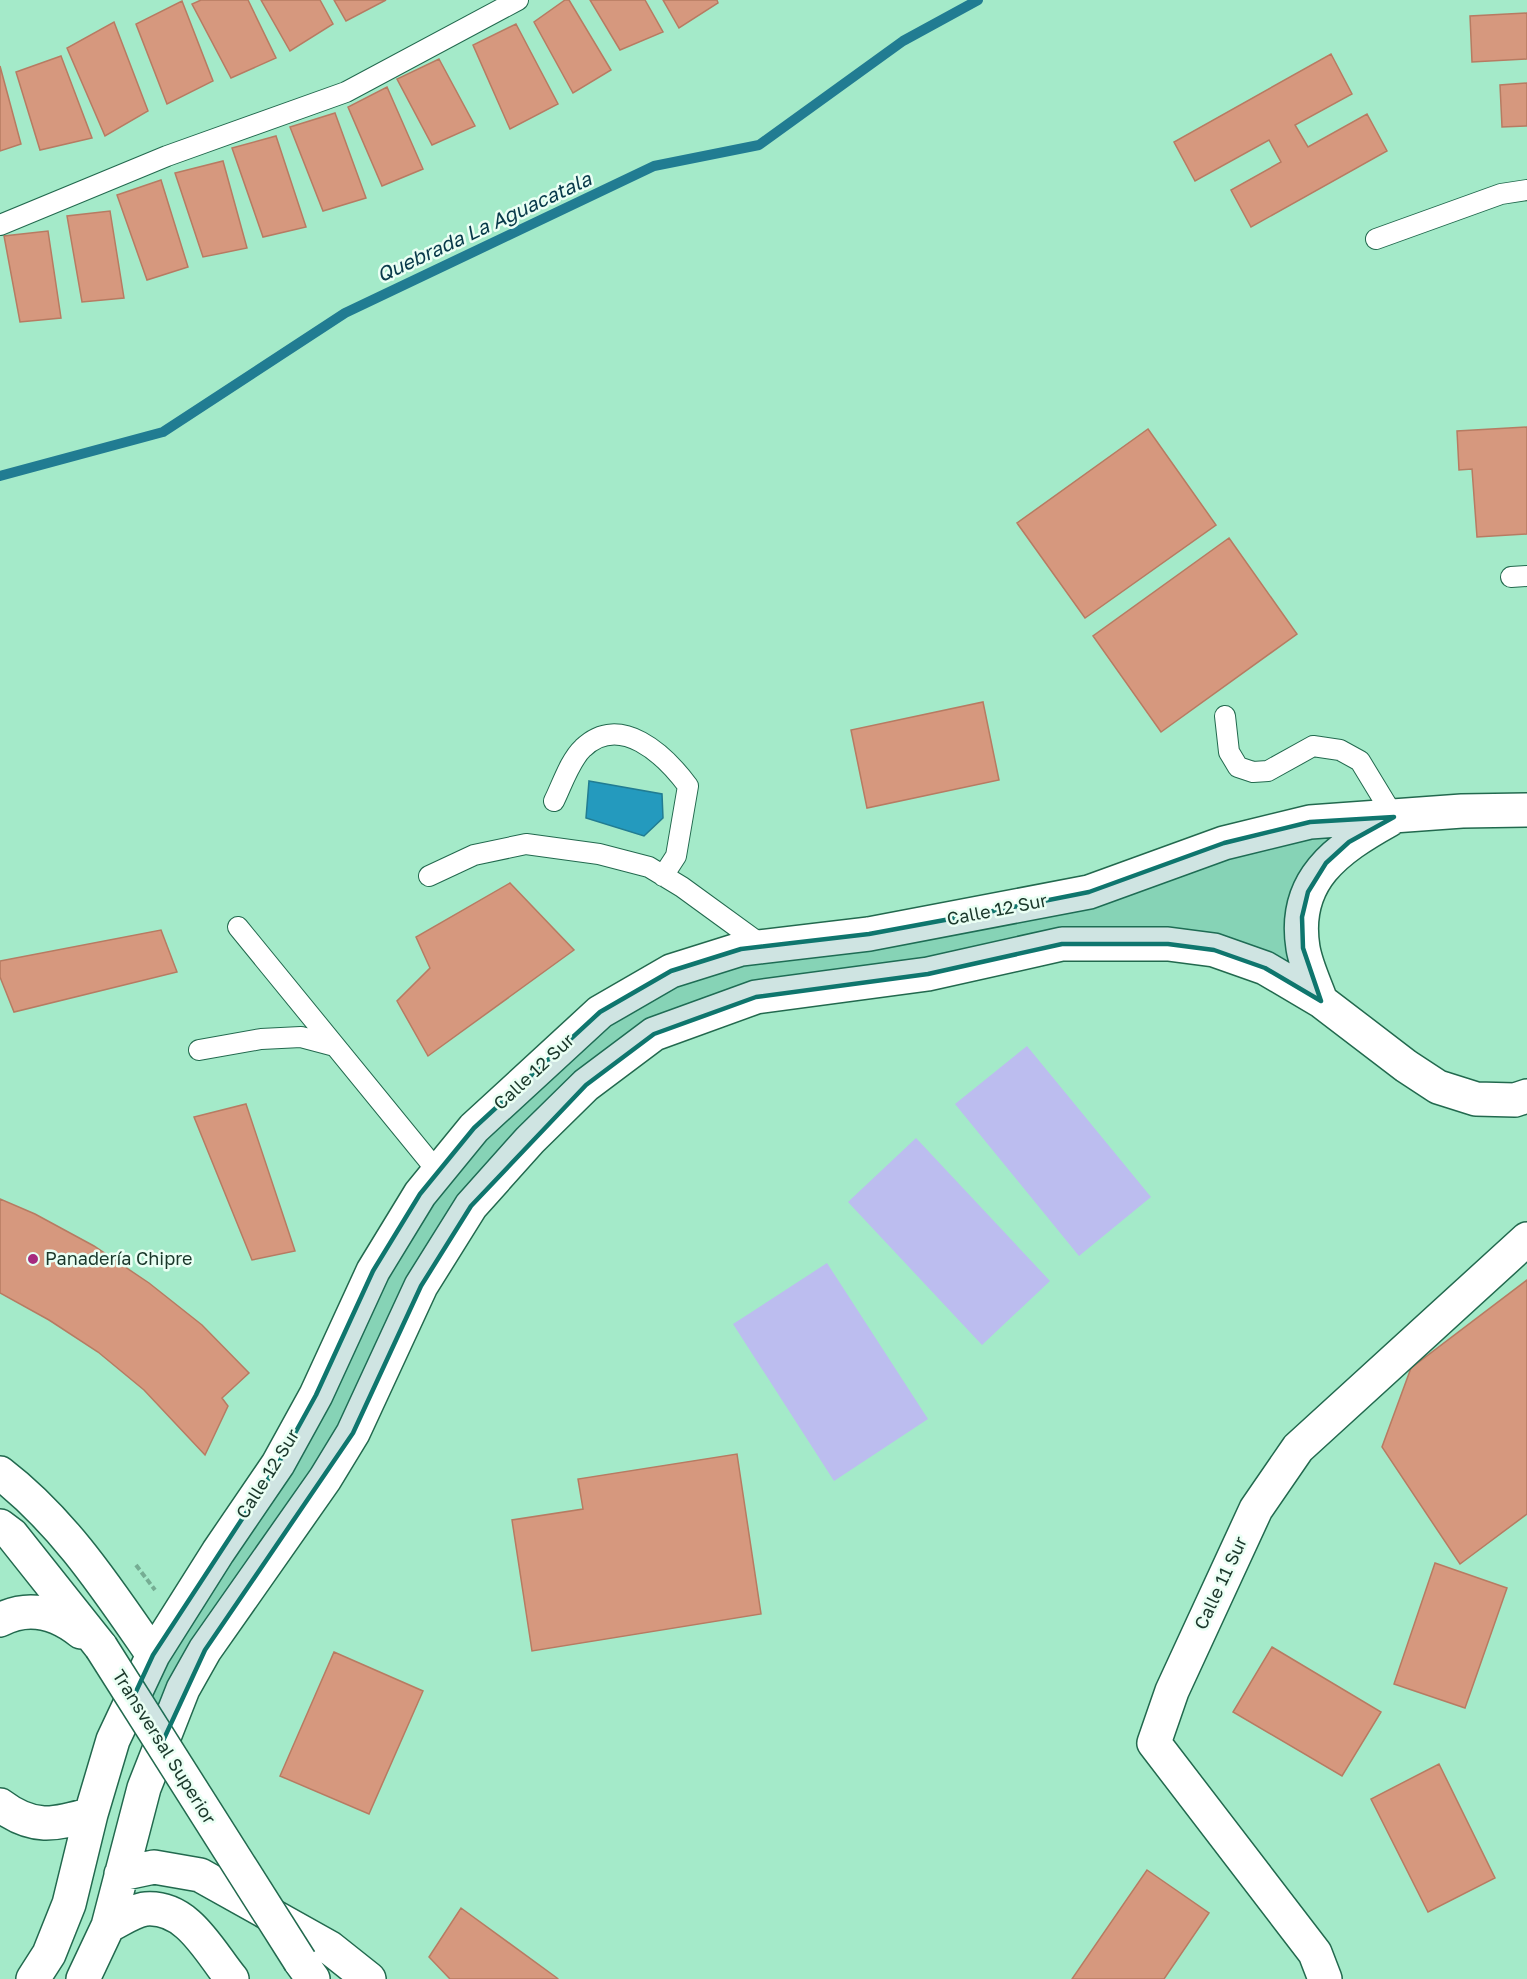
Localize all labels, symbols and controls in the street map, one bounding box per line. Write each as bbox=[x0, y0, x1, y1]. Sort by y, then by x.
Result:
water label: Quebrada La Aguacatala bbox=[372, 165, 596, 287]
street label: Calle 12 Sur bbox=[945, 889, 1049, 930]
street label: Calle 12 Sur bbox=[489, 1029, 578, 1114]
place label: Panadería Chipre bbox=[45, 1247, 193, 1269]
marker: Panadería Chipre bbox=[26, 1252, 40, 1266]
street label: Calle 12 Sur bbox=[231, 1424, 303, 1522]
street label: Calle 11 Sur bbox=[1189, 1533, 1251, 1633]
street label: Transversal Superior bbox=[108, 1665, 221, 1828]

